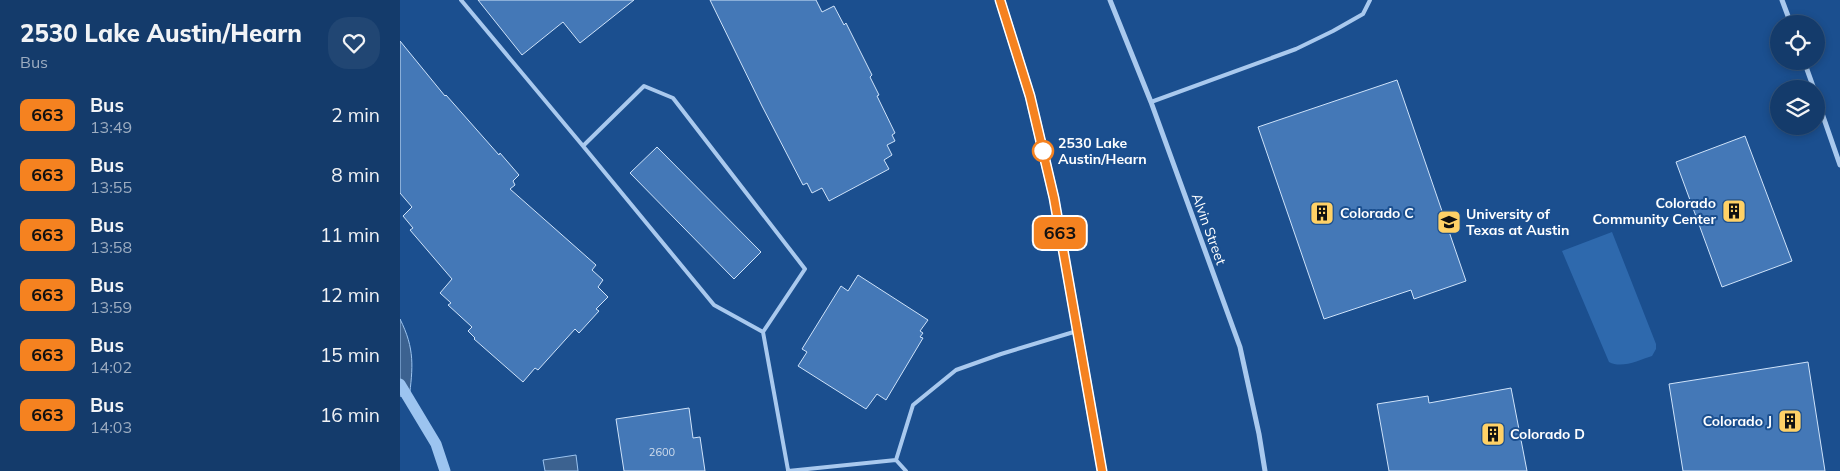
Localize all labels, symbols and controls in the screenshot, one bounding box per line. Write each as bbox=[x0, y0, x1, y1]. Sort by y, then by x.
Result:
map controls bbox=[1770, 15, 1825, 135]
button: locate bbox=[1770, 15, 1825, 70]
button: heart bbox=[328, 17, 380, 69]
text: 2530 Lake Austin/Hearn bbox=[20, 18, 302, 48]
text: Bus bbox=[20, 52, 48, 72]
button: layers bbox=[1770, 80, 1825, 135]
text: Bus bbox=[90, 93, 124, 117]
text: 663 bbox=[31, 103, 64, 126]
text: 2 min bbox=[331, 103, 380, 127]
text: 13:49 bbox=[90, 117, 132, 137]
place label: 2530 Lake Austin/Hearn bbox=[1058, 134, 1147, 168]
marker: 2530 Lake Austin/Hearn bbox=[1032, 140, 1054, 162]
text: Bus bbox=[90, 153, 124, 177]
text: 663 bbox=[31, 163, 64, 186]
text: 8 min bbox=[331, 163, 380, 187]
text: 13:55 bbox=[90, 177, 132, 197]
street label: Alvin Street bbox=[1188, 191, 1230, 267]
place label: Colorado Community Center bbox=[1593, 194, 1716, 228]
building icon: Colorado Community Center bbox=[1721, 198, 1747, 224]
building icon: Colorado C bbox=[1309, 200, 1335, 226]
place label: Colorado C bbox=[1340, 204, 1414, 222]
place label: University of Texas at Austin bbox=[1466, 205, 1569, 239]
school or university icon: University of Texas at Austin bbox=[1436, 209, 1462, 235]
text: Bus bbox=[90, 213, 124, 237]
line badge: 663 bbox=[1031, 217, 1089, 249]
text: 663 bbox=[1044, 221, 1076, 244]
text: 663 bbox=[31, 223, 64, 246]
text: 11 min bbox=[320, 223, 380, 247]
text: 13:58 bbox=[90, 237, 132, 257]
text: Bus bbox=[90, 273, 124, 297]
text: 663 bbox=[31, 283, 64, 306]
text: 12 min bbox=[320, 283, 380, 307]
text: 13:59 bbox=[90, 297, 132, 317]
text: Bus bbox=[90, 333, 124, 357]
text: 663 bbox=[31, 343, 64, 366]
text: 15 min bbox=[320, 343, 380, 367]
text: 14:02 bbox=[90, 357, 132, 377]
text: Bus bbox=[90, 393, 124, 417]
text: 663 bbox=[31, 403, 64, 426]
text: 16 min bbox=[320, 403, 380, 427]
building icon: Colorado J bbox=[1777, 408, 1803, 434]
place label: Colorado J bbox=[1703, 412, 1772, 430]
text: 14:03 bbox=[90, 417, 132, 437]
building icon: Colorado D bbox=[1480, 421, 1506, 447]
place label: Colorado D bbox=[1510, 425, 1585, 443]
house number: 2600 bbox=[649, 445, 676, 459]

